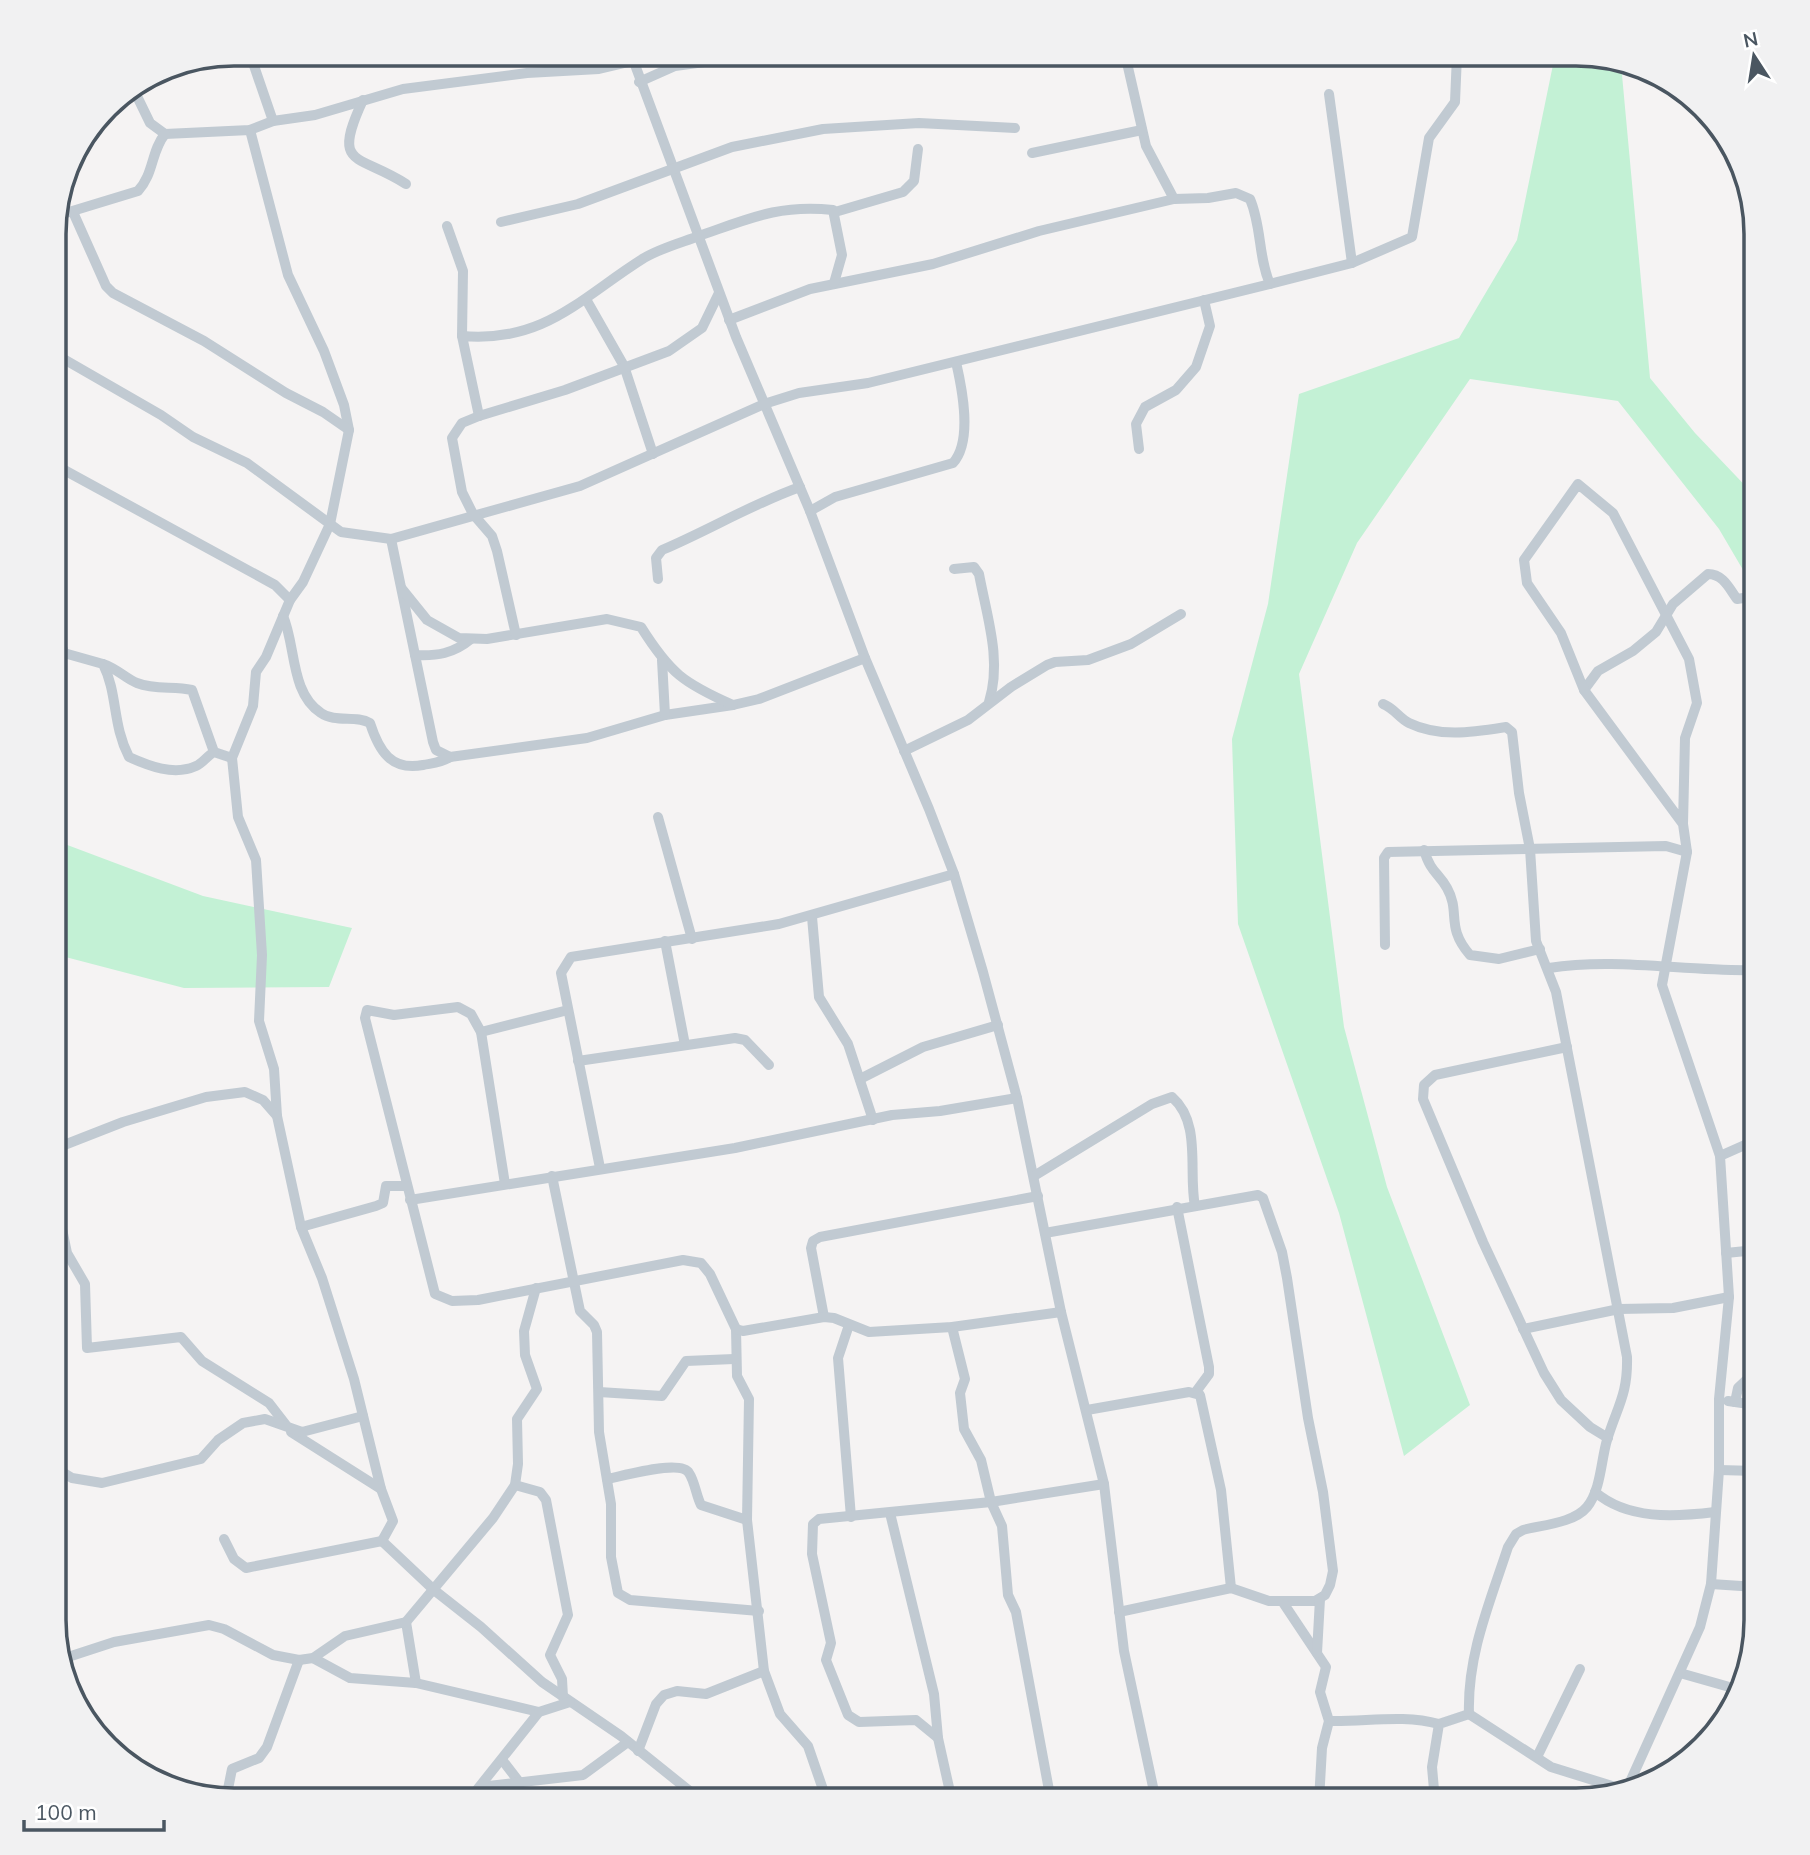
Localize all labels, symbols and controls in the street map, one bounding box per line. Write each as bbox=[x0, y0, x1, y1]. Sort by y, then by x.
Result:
north arrow bbox=[1719, 21, 1789, 91]
text: N bbox=[1741, 26, 1760, 53]
scale bar bbox=[24, 1788, 164, 1832]
text: 100 m bbox=[35, 1799, 97, 1825]

